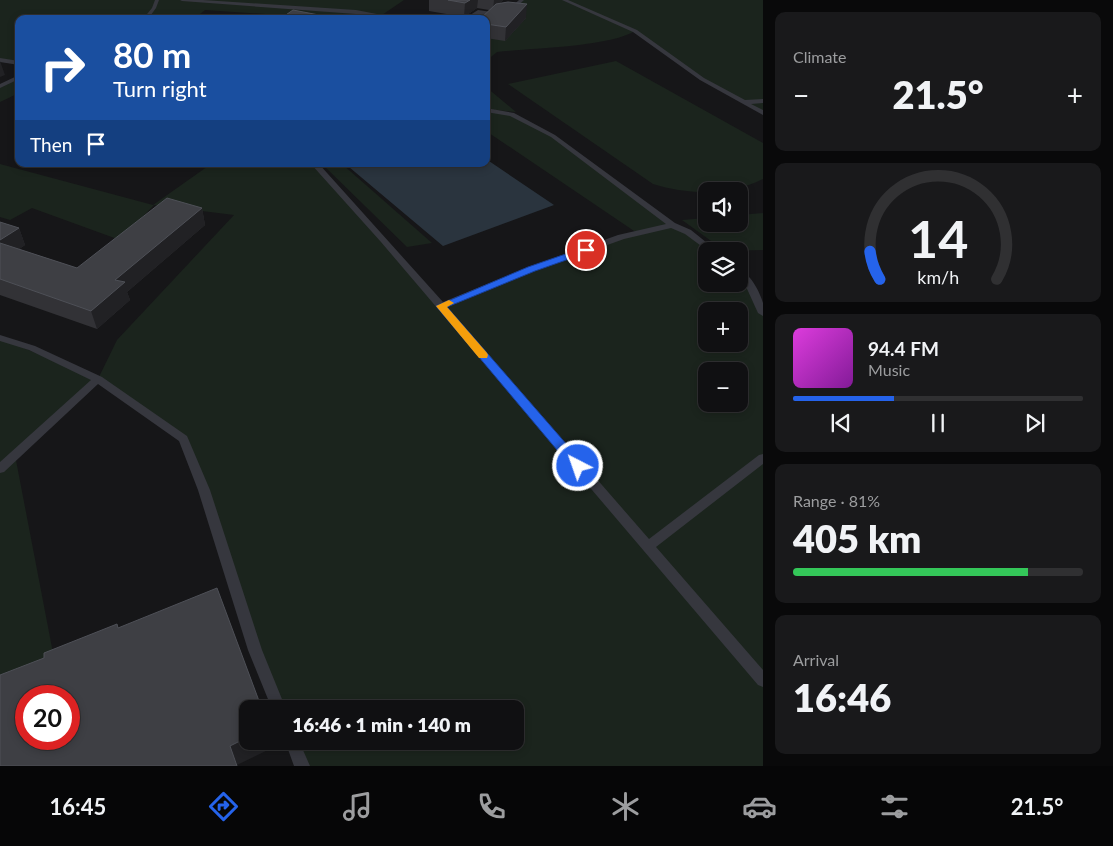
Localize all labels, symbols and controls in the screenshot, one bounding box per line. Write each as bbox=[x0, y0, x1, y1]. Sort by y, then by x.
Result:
text: 80 m bbox=[113, 33, 191, 75]
icon: right bbox=[30, 35, 95, 100]
text: Climate bbox=[793, 47, 846, 66]
text: 21.5° bbox=[892, 71, 984, 117]
text: Turn right bbox=[113, 75, 207, 102]
text: − bbox=[793, 78, 809, 112]
text: + bbox=[1067, 78, 1083, 112]
icon: arrive bbox=[82, 130, 110, 158]
text: Then bbox=[30, 133, 72, 156]
map controls bbox=[698, 182, 748, 412]
button: sound bbox=[698, 182, 748, 232]
text: 14 bbox=[908, 207, 968, 269]
pin bbox=[565, 229, 607, 271]
icon: arrive bbox=[572, 236, 600, 264]
button: layers bbox=[698, 242, 748, 292]
text: km/h bbox=[917, 266, 959, 288]
button: + bbox=[698, 302, 748, 352]
text: 94.4 FM bbox=[868, 337, 939, 360]
text: Music bbox=[868, 360, 910, 379]
button: − bbox=[698, 362, 748, 412]
icon: previous bbox=[827, 409, 855, 437]
icon: pause bbox=[924, 409, 952, 437]
icon: next bbox=[1021, 409, 1049, 437]
position arrow bbox=[551, 439, 603, 491]
text: Range · 81% bbox=[793, 491, 880, 510]
text: 405 km bbox=[793, 515, 921, 561]
text: Arrival bbox=[793, 650, 839, 669]
text: 16:46 bbox=[793, 674, 891, 720]
speed limit sign: 20 bbox=[15, 685, 80, 750]
text: 16:46 · 1 min · 140 m bbox=[292, 713, 471, 736]
icon: directions bbox=[206, 789, 241, 824]
icon: music bbox=[340, 789, 375, 824]
icon: phone bbox=[474, 789, 509, 824]
icon: climate bbox=[608, 789, 643, 824]
icon: car bbox=[742, 789, 777, 824]
icon: filters bbox=[877, 789, 912, 824]
text: 16:45 bbox=[50, 793, 106, 820]
text: 21.5° bbox=[1011, 793, 1063, 820]

